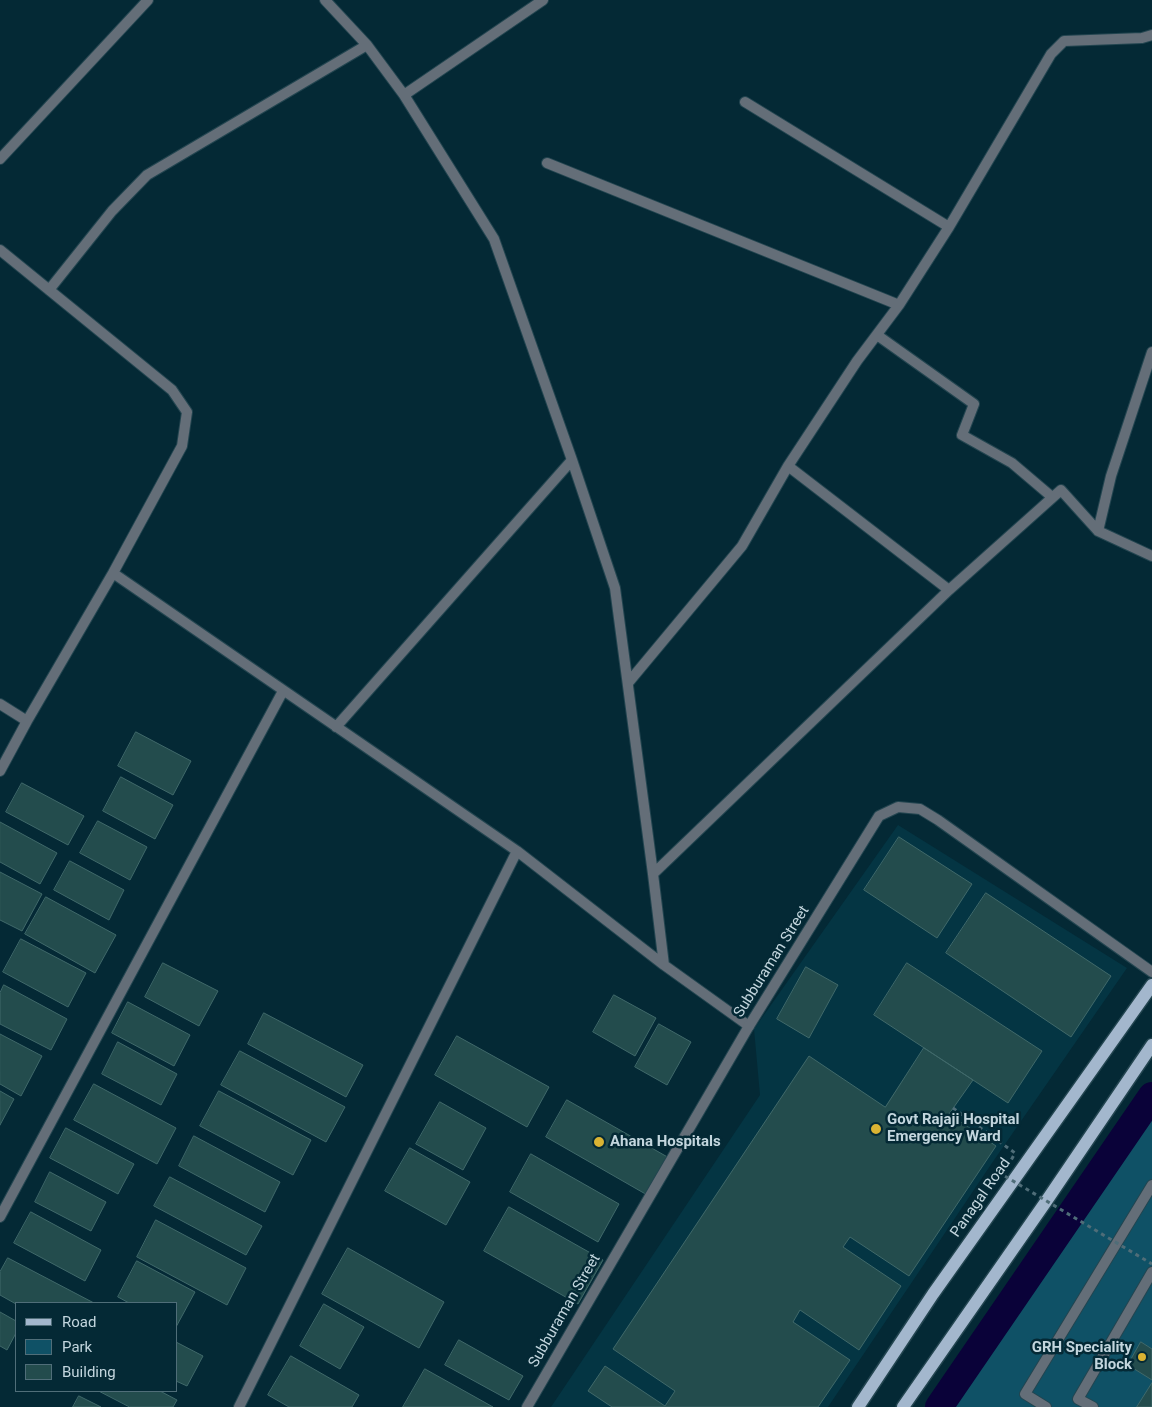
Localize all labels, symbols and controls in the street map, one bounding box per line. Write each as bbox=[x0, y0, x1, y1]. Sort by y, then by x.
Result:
street label: Subburaman Street bbox=[730, 903, 814, 1021]
place label: Govt Rajaji Hospital Emergency Ward bbox=[887, 1111, 1019, 1146]
marker: Govt Rajaji Hospital Emergency Ward bbox=[869, 1122, 883, 1136]
place label: Ahana Hospitals bbox=[610, 1133, 721, 1151]
marker: Ahana Hospitals bbox=[592, 1135, 606, 1149]
street label: Panagal Road bbox=[947, 1155, 1015, 1241]
street label: Subburaman Street bbox=[525, 1251, 605, 1371]
legend bbox=[15, 1302, 178, 1392]
text: Road bbox=[62, 1313, 96, 1331]
text: Park bbox=[62, 1338, 92, 1356]
place label: GRH Speciality Block bbox=[1032, 1339, 1132, 1374]
marker: GRH Speciality Block bbox=[1136, 1351, 1148, 1363]
text: Building bbox=[62, 1363, 116, 1381]

